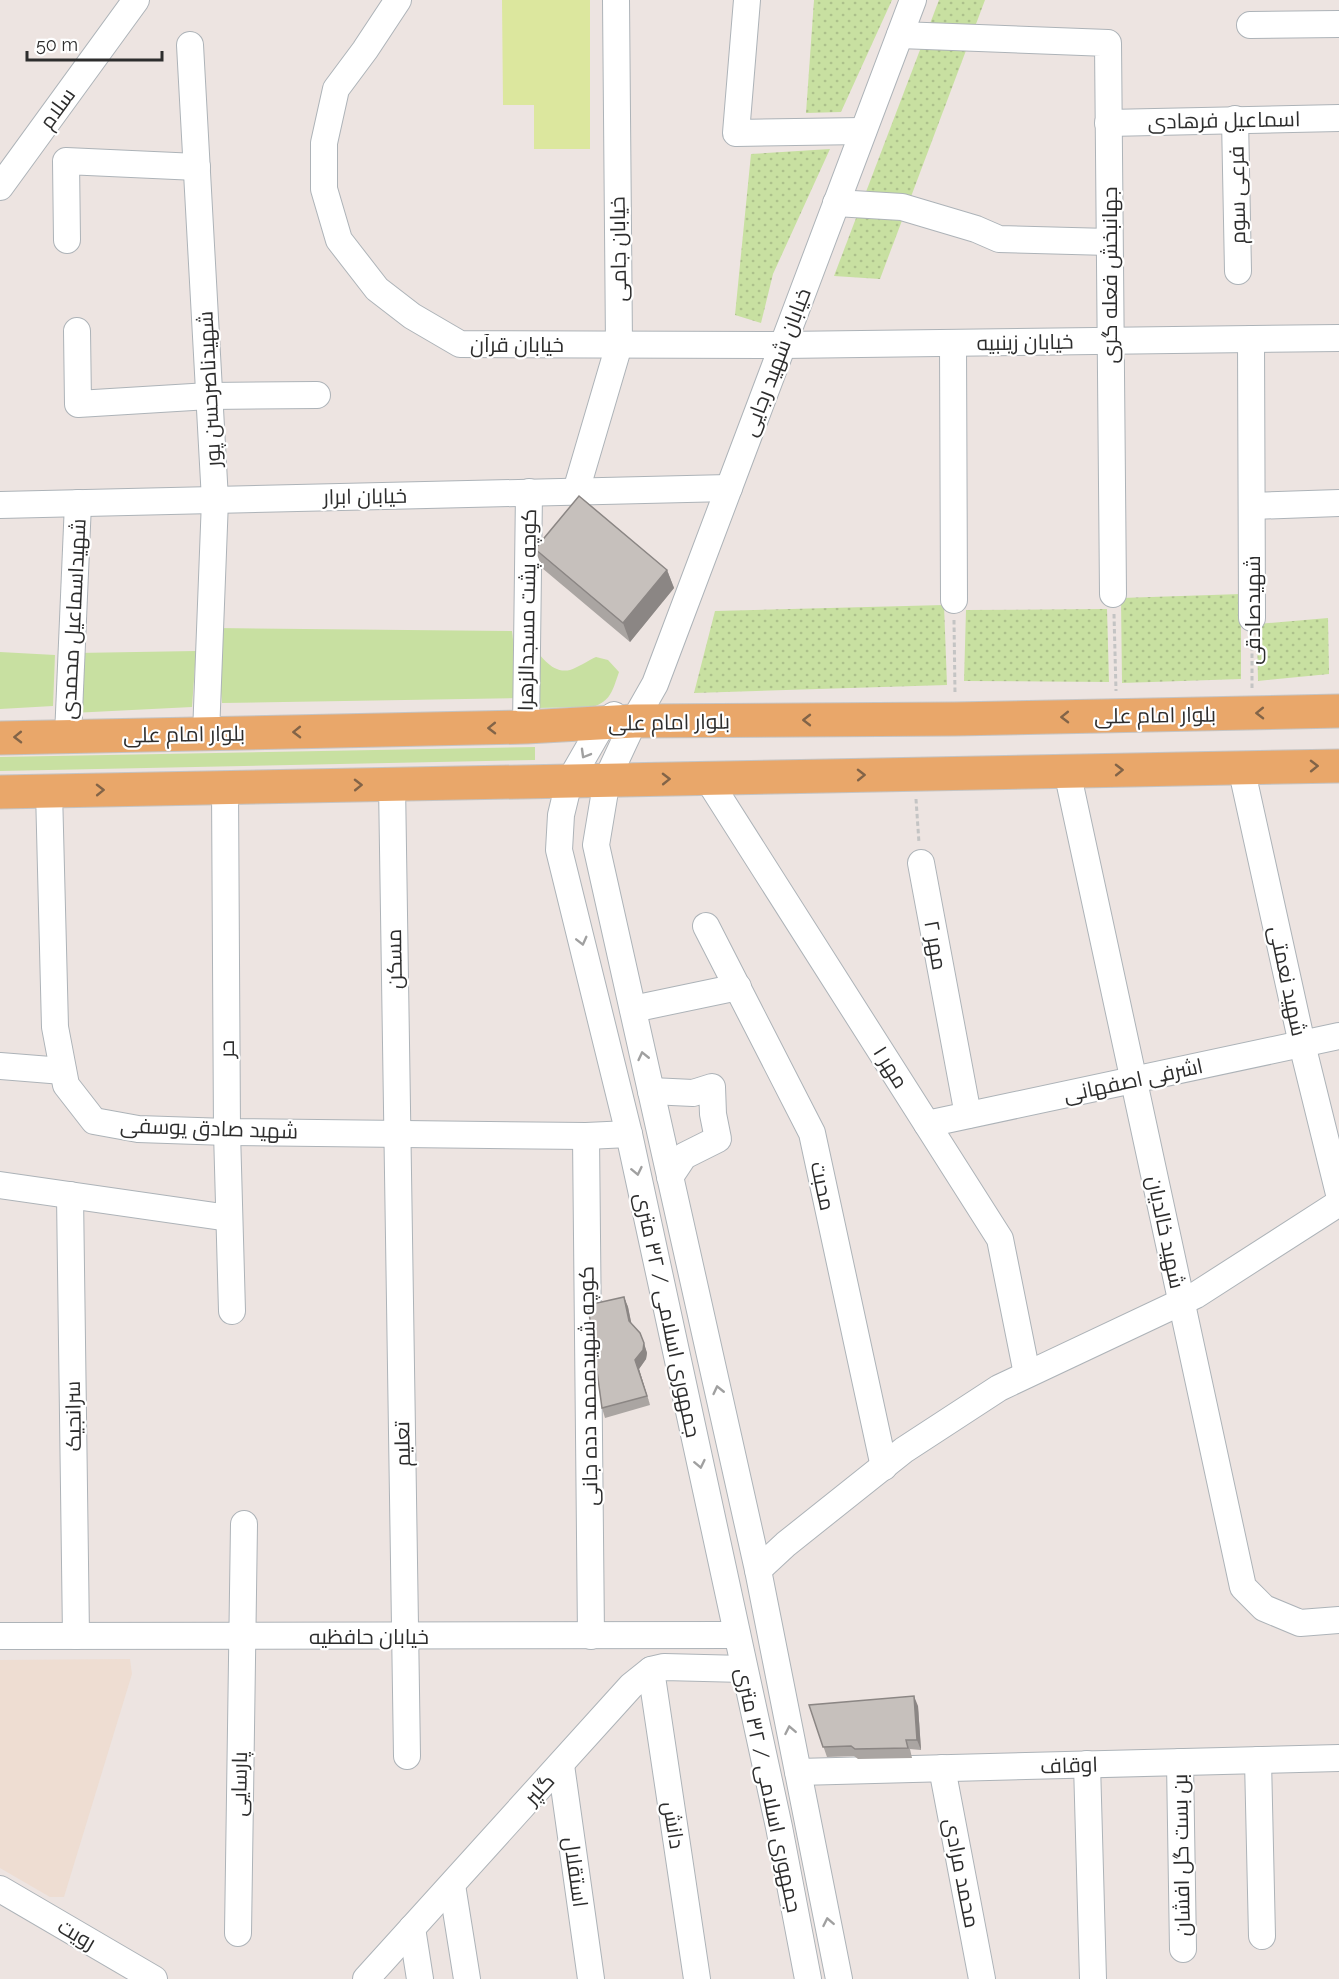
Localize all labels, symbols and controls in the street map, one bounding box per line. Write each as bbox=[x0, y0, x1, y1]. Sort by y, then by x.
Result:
scale bar bbox=[27, 24, 162, 62]
text: 50 m bbox=[36, 34, 78, 55]
street label: سلام bbox=[34, 83, 82, 135]
street label: اسماعیل فرهادی bbox=[1147, 106, 1301, 135]
street label: فرعی سوم bbox=[1224, 146, 1252, 244]
street label: جهانبخش فعله گری bbox=[1097, 186, 1123, 364]
street label: خیابان جامی bbox=[605, 196, 632, 302]
street label: خیابان شهید رجایی bbox=[736, 284, 817, 440]
street label: شهیدناصرحسن پور bbox=[192, 310, 228, 468]
street label: خیابان زینبیه bbox=[976, 329, 1074, 356]
street label: خیابان قرآن bbox=[470, 332, 564, 358]
street label: خیابان ابرار bbox=[322, 483, 407, 510]
street label: کوچه پشت مسجدالزهرا bbox=[513, 509, 543, 711]
street label: شهیداسماعیل محمدی bbox=[55, 518, 92, 720]
street label: شهیدصادقی bbox=[1240, 555, 1266, 665]
street label: بلوار امام علی bbox=[1094, 701, 1216, 731]
one-way arrow bbox=[1255, 707, 1264, 719]
street label: بلوار امام علی bbox=[608, 708, 730, 738]
one-way arrow bbox=[1060, 710, 1069, 723]
one-way arrow bbox=[802, 714, 811, 726]
street label: بلوار امام علی bbox=[123, 720, 245, 750]
one-way arrow bbox=[488, 722, 497, 734]
one-way arrow bbox=[293, 726, 302, 738]
one-way arrow bbox=[14, 731, 23, 743]
one-way arrow bbox=[581, 748, 593, 758]
one-way arrow bbox=[1309, 760, 1318, 772]
one-way arrow bbox=[1114, 764, 1123, 776]
one-way arrow bbox=[856, 769, 865, 781]
one-way arrow bbox=[661, 773, 670, 785]
one-way arrow bbox=[354, 779, 363, 791]
one-way arrow bbox=[96, 784, 105, 796]
street label: مهر ۲ bbox=[918, 918, 953, 972]
street label: شهید نعمتی bbox=[1263, 924, 1312, 1039]
street label: مسکن bbox=[381, 929, 408, 989]
one-way arrow bbox=[574, 936, 587, 946]
street label: حر bbox=[214, 1040, 239, 1059]
street label: مهر ۱ bbox=[867, 1041, 914, 1093]
one-way arrow bbox=[637, 1051, 650, 1061]
street label: اشرفی اصفهانی bbox=[1061, 1053, 1205, 1108]
street label: شهید صادق یوسفی bbox=[120, 1112, 298, 1145]
street label: محبت bbox=[806, 1159, 840, 1213]
one-way arrow bbox=[630, 1166, 643, 1176]
street label: شهید خالدیان bbox=[1141, 1173, 1190, 1291]
street label: جمهوری اسلامی / ۳۲ متری bbox=[629, 1190, 706, 1440]
street label: کوچه شهیدمحمد دده جانی bbox=[573, 1266, 605, 1506]
street label: سرانجیک bbox=[60, 1381, 86, 1451]
one-way arrow bbox=[712, 1385, 725, 1395]
street label: تعلیم bbox=[389, 1421, 417, 1467]
one-way arrow bbox=[693, 1459, 706, 1469]
street label: خیابان حافظیه bbox=[309, 1624, 429, 1650]
street label: جمهوری اسلامی / ۳۲ متری bbox=[730, 1665, 807, 1915]
one-way arrow bbox=[784, 1726, 797, 1736]
street label: پارسایی bbox=[226, 1751, 254, 1817]
street label: اوقاف bbox=[1040, 1752, 1098, 1778]
street label: گلپر bbox=[518, 1768, 561, 1812]
street label: بن بست گل افشان bbox=[1167, 1773, 1196, 1937]
street label: دانش bbox=[657, 1800, 690, 1851]
street label: محمد مرادی bbox=[938, 1816, 985, 1930]
street label: استقلال bbox=[558, 1835, 593, 1909]
street label: رویت bbox=[54, 1913, 100, 1955]
one-way arrow bbox=[822, 1917, 835, 1927]

